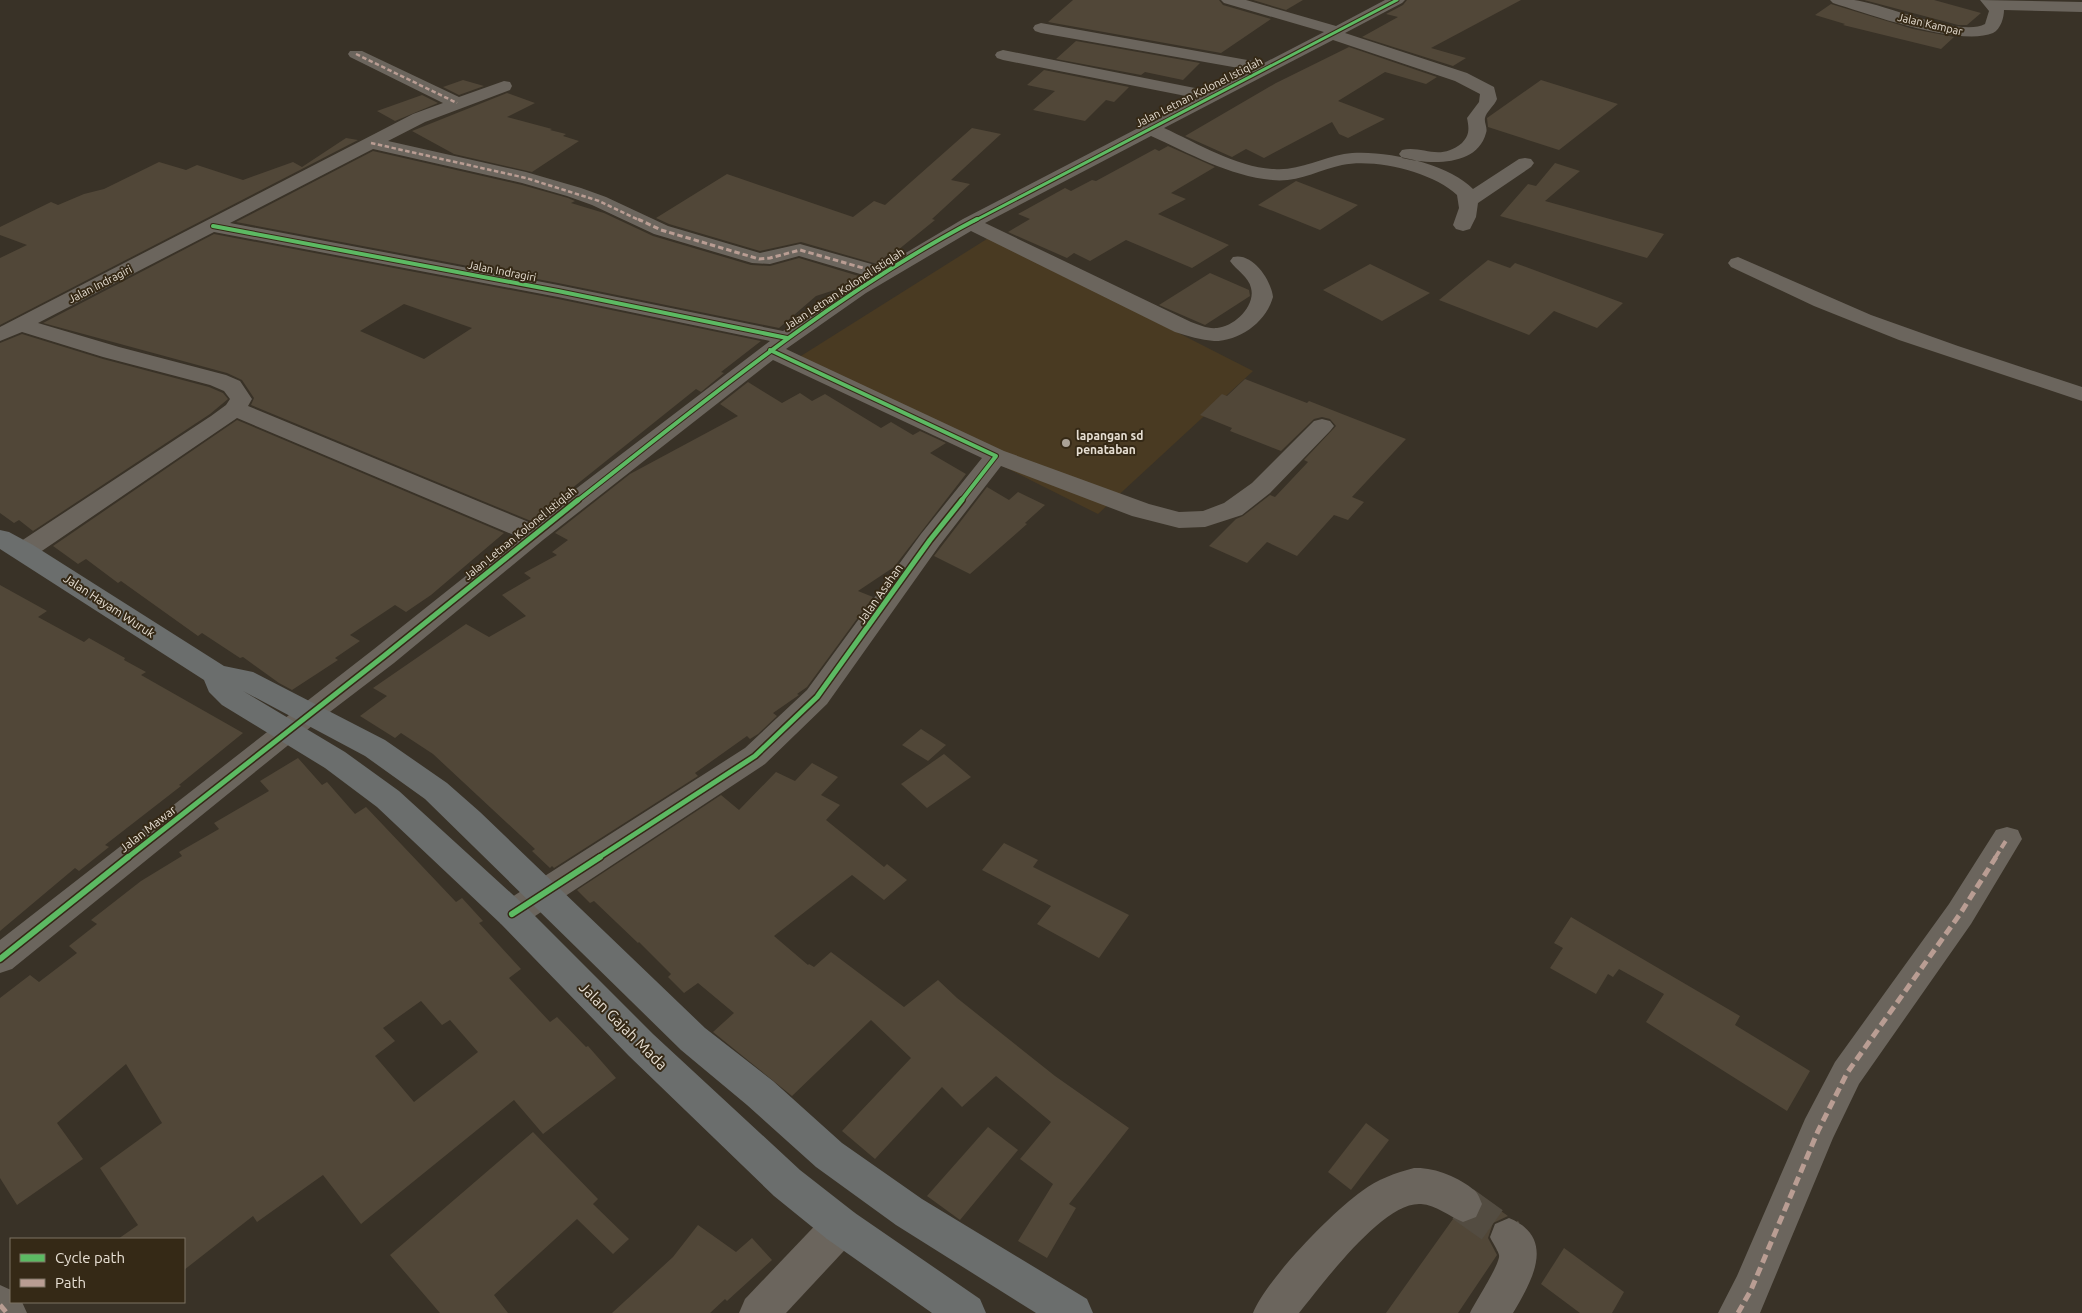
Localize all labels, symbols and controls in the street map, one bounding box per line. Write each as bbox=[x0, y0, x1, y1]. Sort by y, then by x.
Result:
street label: Jalan Kampar bbox=[1896, 11, 1965, 38]
street label: Jalan Letnan Kolonel Istiqlah bbox=[1133, 55, 1265, 129]
street label: Jalan Letnan Kolonel Istiqlah bbox=[782, 246, 906, 332]
street label: Jalan Indragiri bbox=[467, 258, 537, 284]
street label: Jalan Indragiri bbox=[66, 263, 134, 305]
place label: lapangan sd penataban bbox=[1076, 429, 1143, 456]
marker: lapangan sd penataban bbox=[1060, 437, 1072, 449]
street label: Jalan Letnan Kolonel Istiqlah bbox=[461, 484, 579, 582]
street label: Jalan Asahan bbox=[854, 561, 905, 626]
street label: Jalan Hayam Wuruk bbox=[61, 571, 157, 640]
street label: Jalan Mawar bbox=[117, 802, 179, 855]
street label: Jalan Gajah Mada bbox=[576, 978, 671, 1073]
legend bbox=[10, 1238, 185, 1303]
text: Cycle path bbox=[55, 1249, 125, 1266]
text: Path bbox=[55, 1274, 86, 1291]

